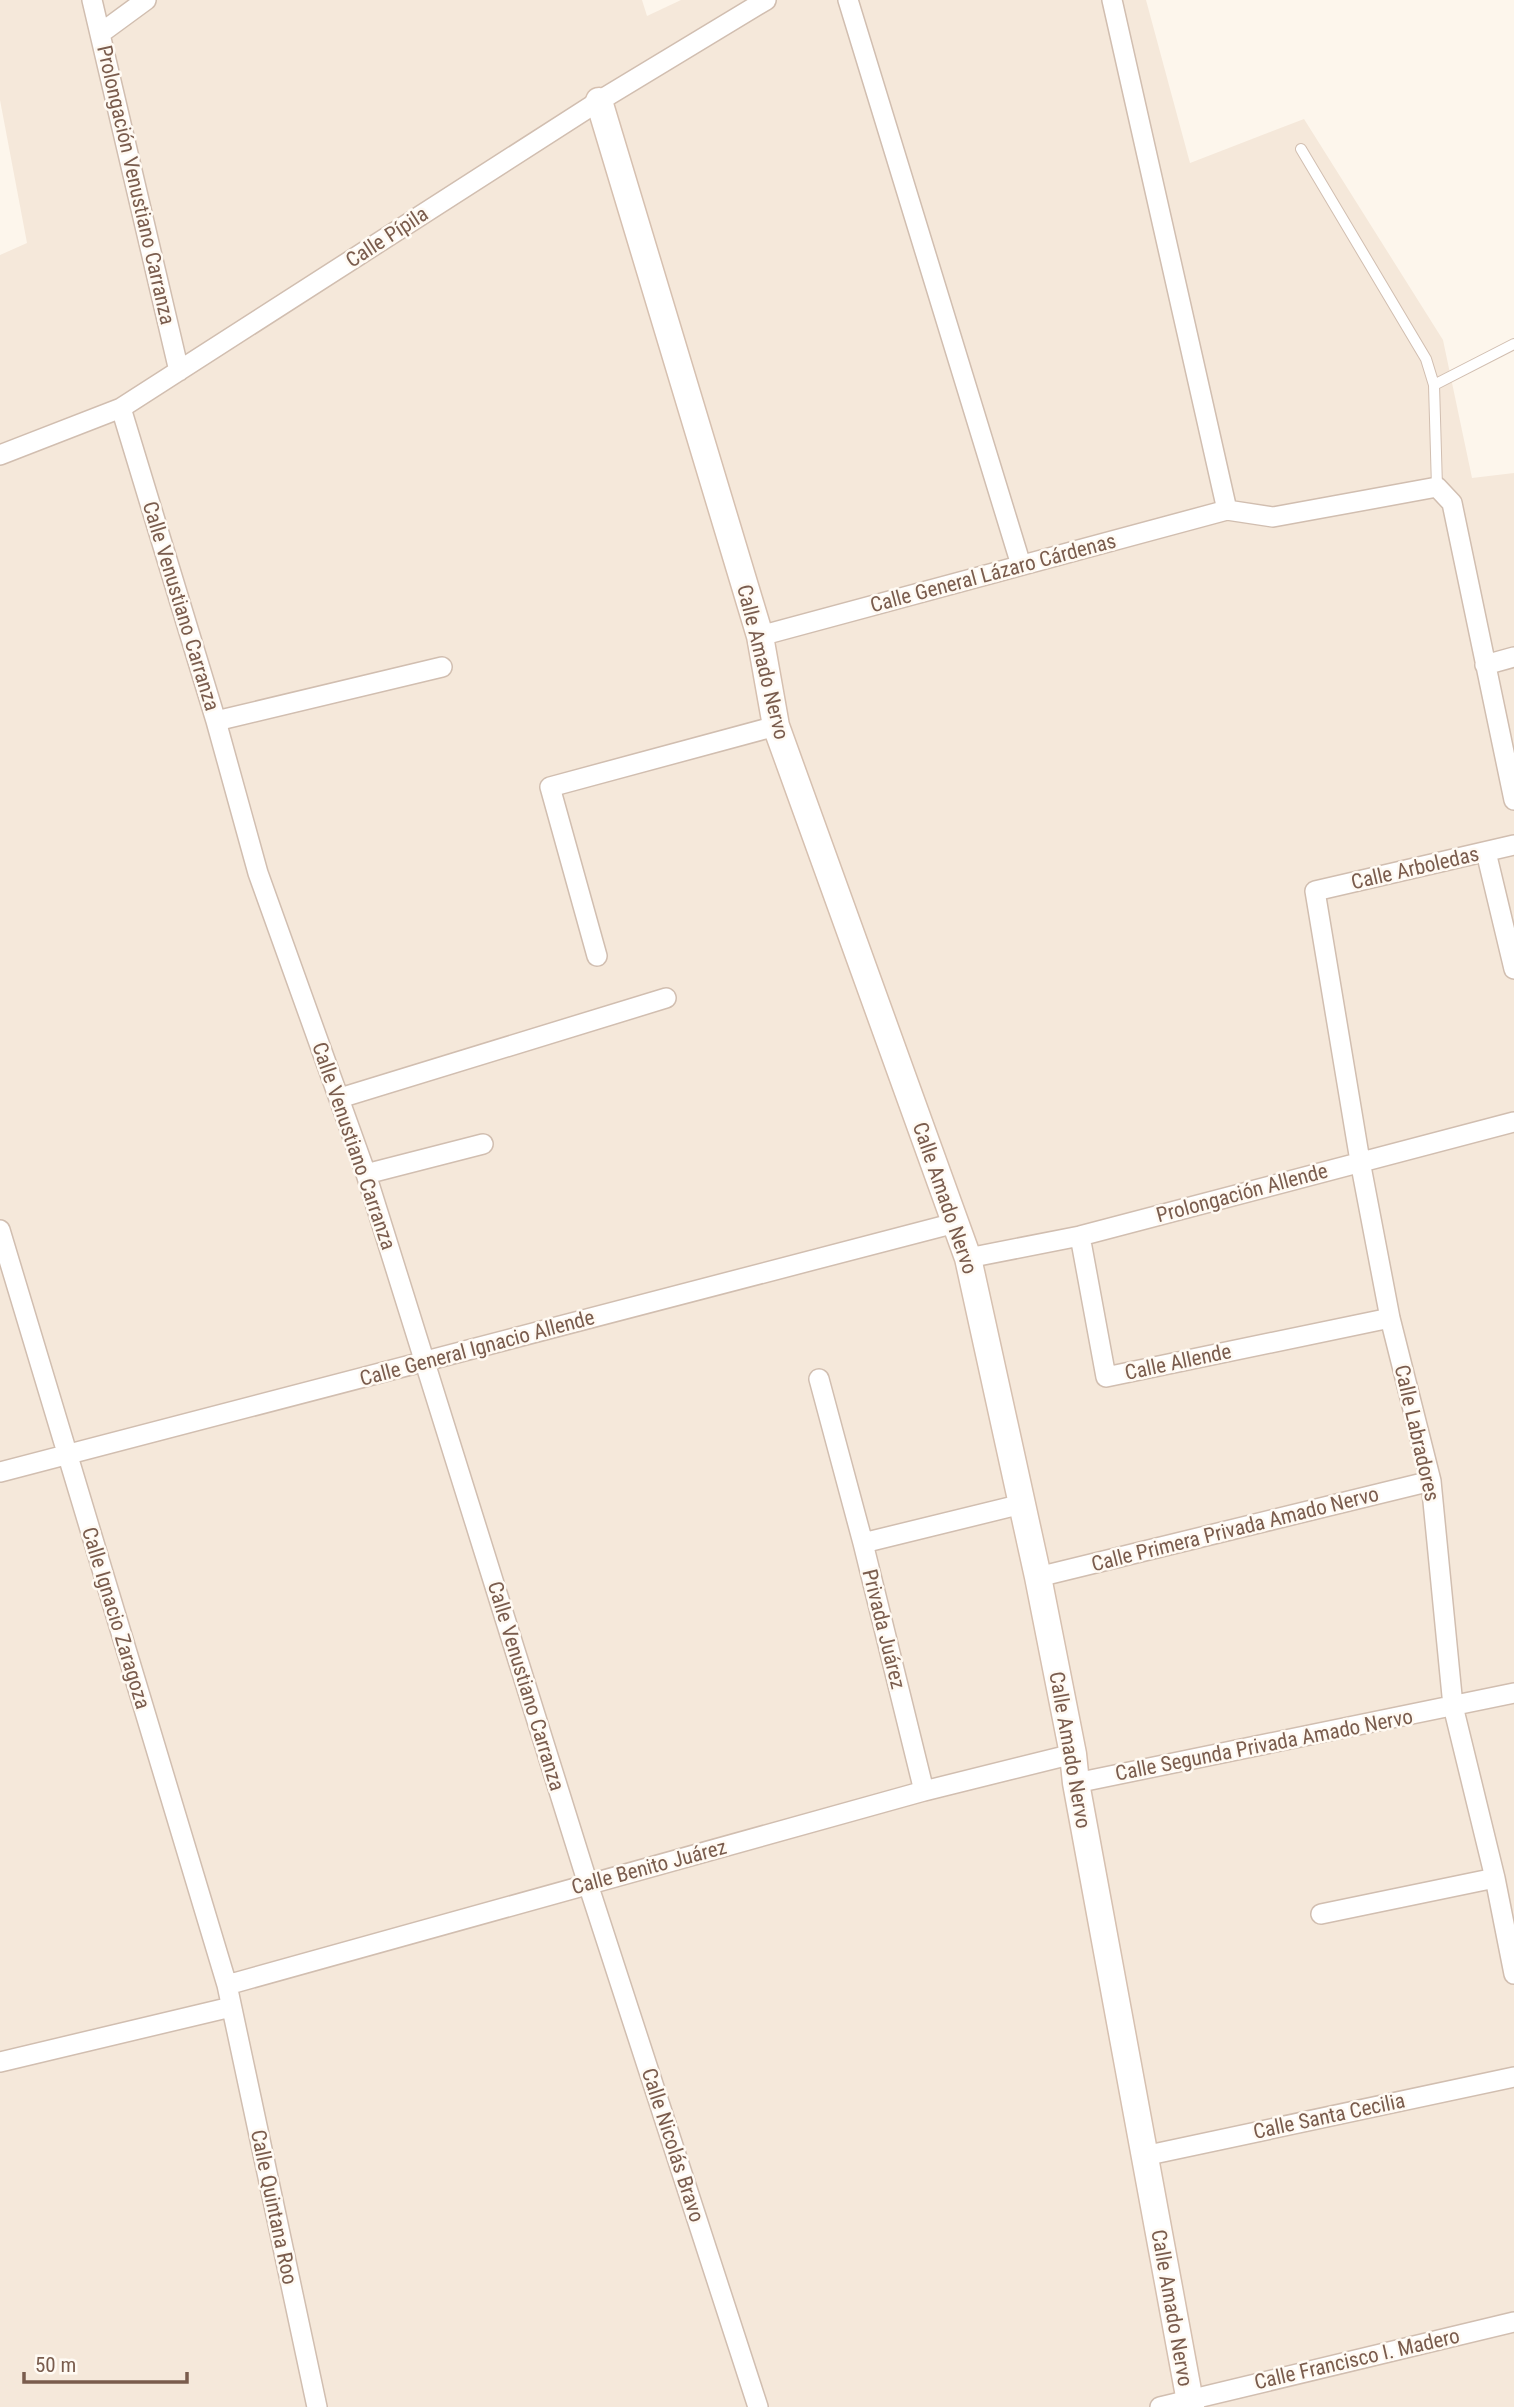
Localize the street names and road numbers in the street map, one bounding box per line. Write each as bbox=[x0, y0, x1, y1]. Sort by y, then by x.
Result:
street label: Prolongación Venustiano Carranza bbox=[92, 43, 180, 327]
street label: Calle Pípila bbox=[342, 202, 432, 272]
street label: Calle Venustiano Carranza bbox=[138, 498, 224, 714]
street label: Calle General Lázaro Cárdenas bbox=[868, 529, 1118, 617]
street label: Calle Amado Nervo bbox=[732, 582, 794, 742]
street label: Calle Arboledas bbox=[1349, 842, 1481, 894]
street label: Calle Venustiano Carranza bbox=[307, 1039, 401, 1253]
street label: Calle Amado Nervo bbox=[908, 1119, 982, 1277]
street label: Prolongación Allende bbox=[1154, 1159, 1330, 1227]
street label: Calle General Ignacio Allende bbox=[357, 1305, 597, 1391]
street label: Calle Allende bbox=[1123, 1339, 1234, 1385]
street label: Calle Labradores bbox=[1390, 1362, 1444, 1504]
street label: Calle Primera Privada Amado Nervo bbox=[1089, 1482, 1381, 1576]
street label: Calle Ignacio Zaragoza bbox=[77, 1524, 155, 1712]
street label: Privada Juárez bbox=[858, 1567, 910, 1691]
street label: Calle Venustiano Carranza bbox=[483, 1578, 569, 1794]
street label: Calle Amado Nervo bbox=[1044, 1670, 1096, 1830]
street label: Calle Segunda Privada Amado Nervo bbox=[1113, 1704, 1415, 1786]
street label: Calle Benito Juárez bbox=[569, 1835, 729, 1899]
street label: Calle Nicolás Bravo bbox=[637, 2065, 709, 2225]
street label: Calle Santa Cecilia bbox=[1251, 2088, 1407, 2144]
street label: Calle Quintana Roo bbox=[246, 2127, 302, 2287]
street label: Calle Amado Nervo bbox=[1146, 2228, 1198, 2388]
street label: Calle Francisco I. Madero bbox=[1252, 2324, 1462, 2394]

